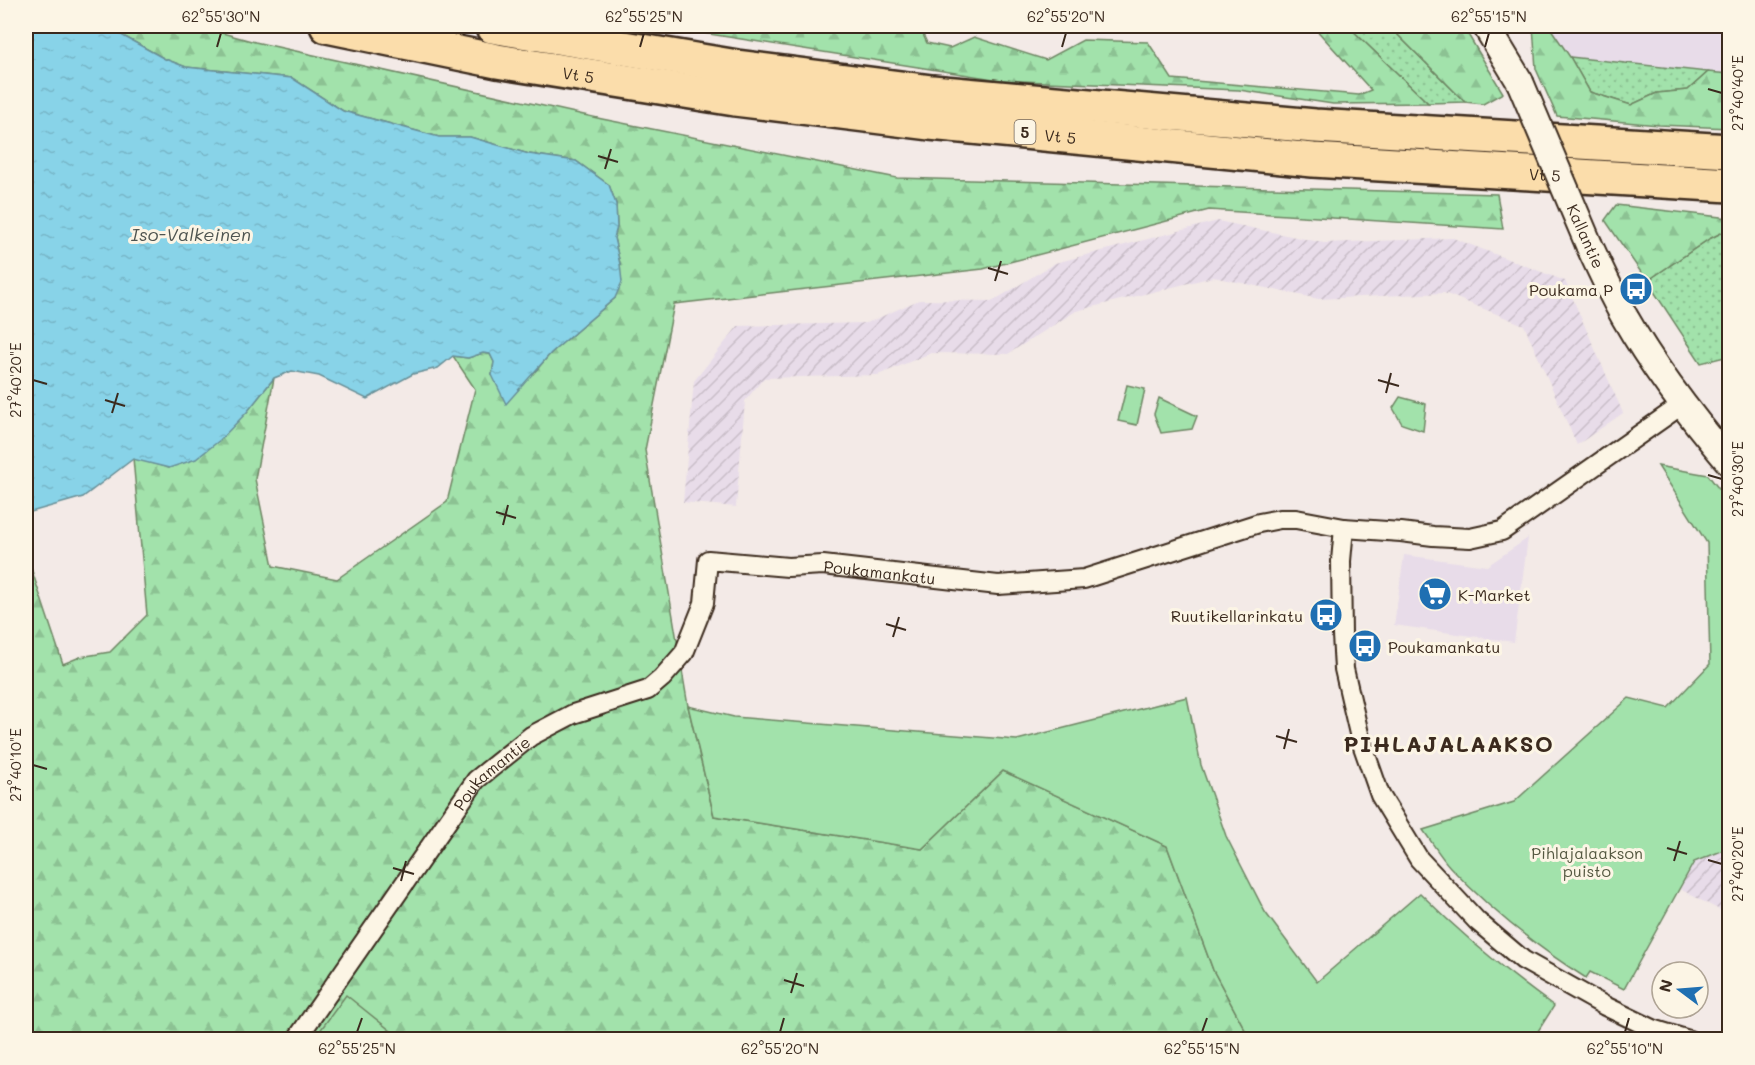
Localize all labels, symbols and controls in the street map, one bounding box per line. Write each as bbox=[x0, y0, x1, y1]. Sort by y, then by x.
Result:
text: 62°55'30"N bbox=[182, 6, 260, 26]
text: 62°55'25"N bbox=[605, 6, 683, 26]
text: 62°55'20"N bbox=[1027, 6, 1105, 26]
text: 62°55'15"N bbox=[1451, 6, 1527, 26]
text: 27°40'40"E bbox=[1727, 55, 1747, 131]
street label: Vt 5 bbox=[561, 61, 596, 87]
road number: 5 bbox=[1014, 120, 1036, 144]
street label: Vt 5 bbox=[1044, 124, 1077, 148]
street label: Vt 5 bbox=[1528, 162, 1561, 185]
street label: Kallantie bbox=[1562, 200, 1610, 272]
water label: Iso-Valkeinen bbox=[131, 222, 251, 246]
bus stop icon: Poukama P bbox=[1618, 271, 1654, 307]
place label: Poukama P bbox=[1529, 279, 1613, 300]
text: 27°40'20"E bbox=[5, 342, 25, 418]
text: 27°40'30"E bbox=[1727, 441, 1747, 517]
street label: Poukamankatu bbox=[823, 555, 937, 588]
supermarket icon: K-Market bbox=[1417, 576, 1453, 612]
place label: K-Market bbox=[1458, 584, 1531, 605]
bus stop icon: Ruutikellarinkatu bbox=[1308, 597, 1344, 633]
place label: Ruutikellarinkatu bbox=[1171, 605, 1303, 626]
bus stop icon: Poukamankatu bbox=[1347, 628, 1383, 664]
place label: Poukamankatu bbox=[1388, 636, 1500, 657]
text: 27°40'10"E bbox=[5, 728, 25, 802]
district label: PIHLAJALAAKSO bbox=[1344, 729, 1554, 758]
street label: Poukamantie bbox=[448, 731, 534, 814]
text: 27°40'20"E bbox=[1727, 826, 1747, 902]
park label: Pihlajalaakson puisto bbox=[1531, 842, 1643, 881]
north arrow bbox=[1650, 960, 1710, 1020]
text: N bbox=[1653, 977, 1677, 994]
text: 62°55'25"N bbox=[318, 1038, 396, 1058]
text: 62°55'20"N bbox=[741, 1038, 819, 1058]
text: 62°55'15"N bbox=[1164, 1038, 1240, 1058]
text: 62°55'10"N bbox=[1587, 1038, 1663, 1058]

